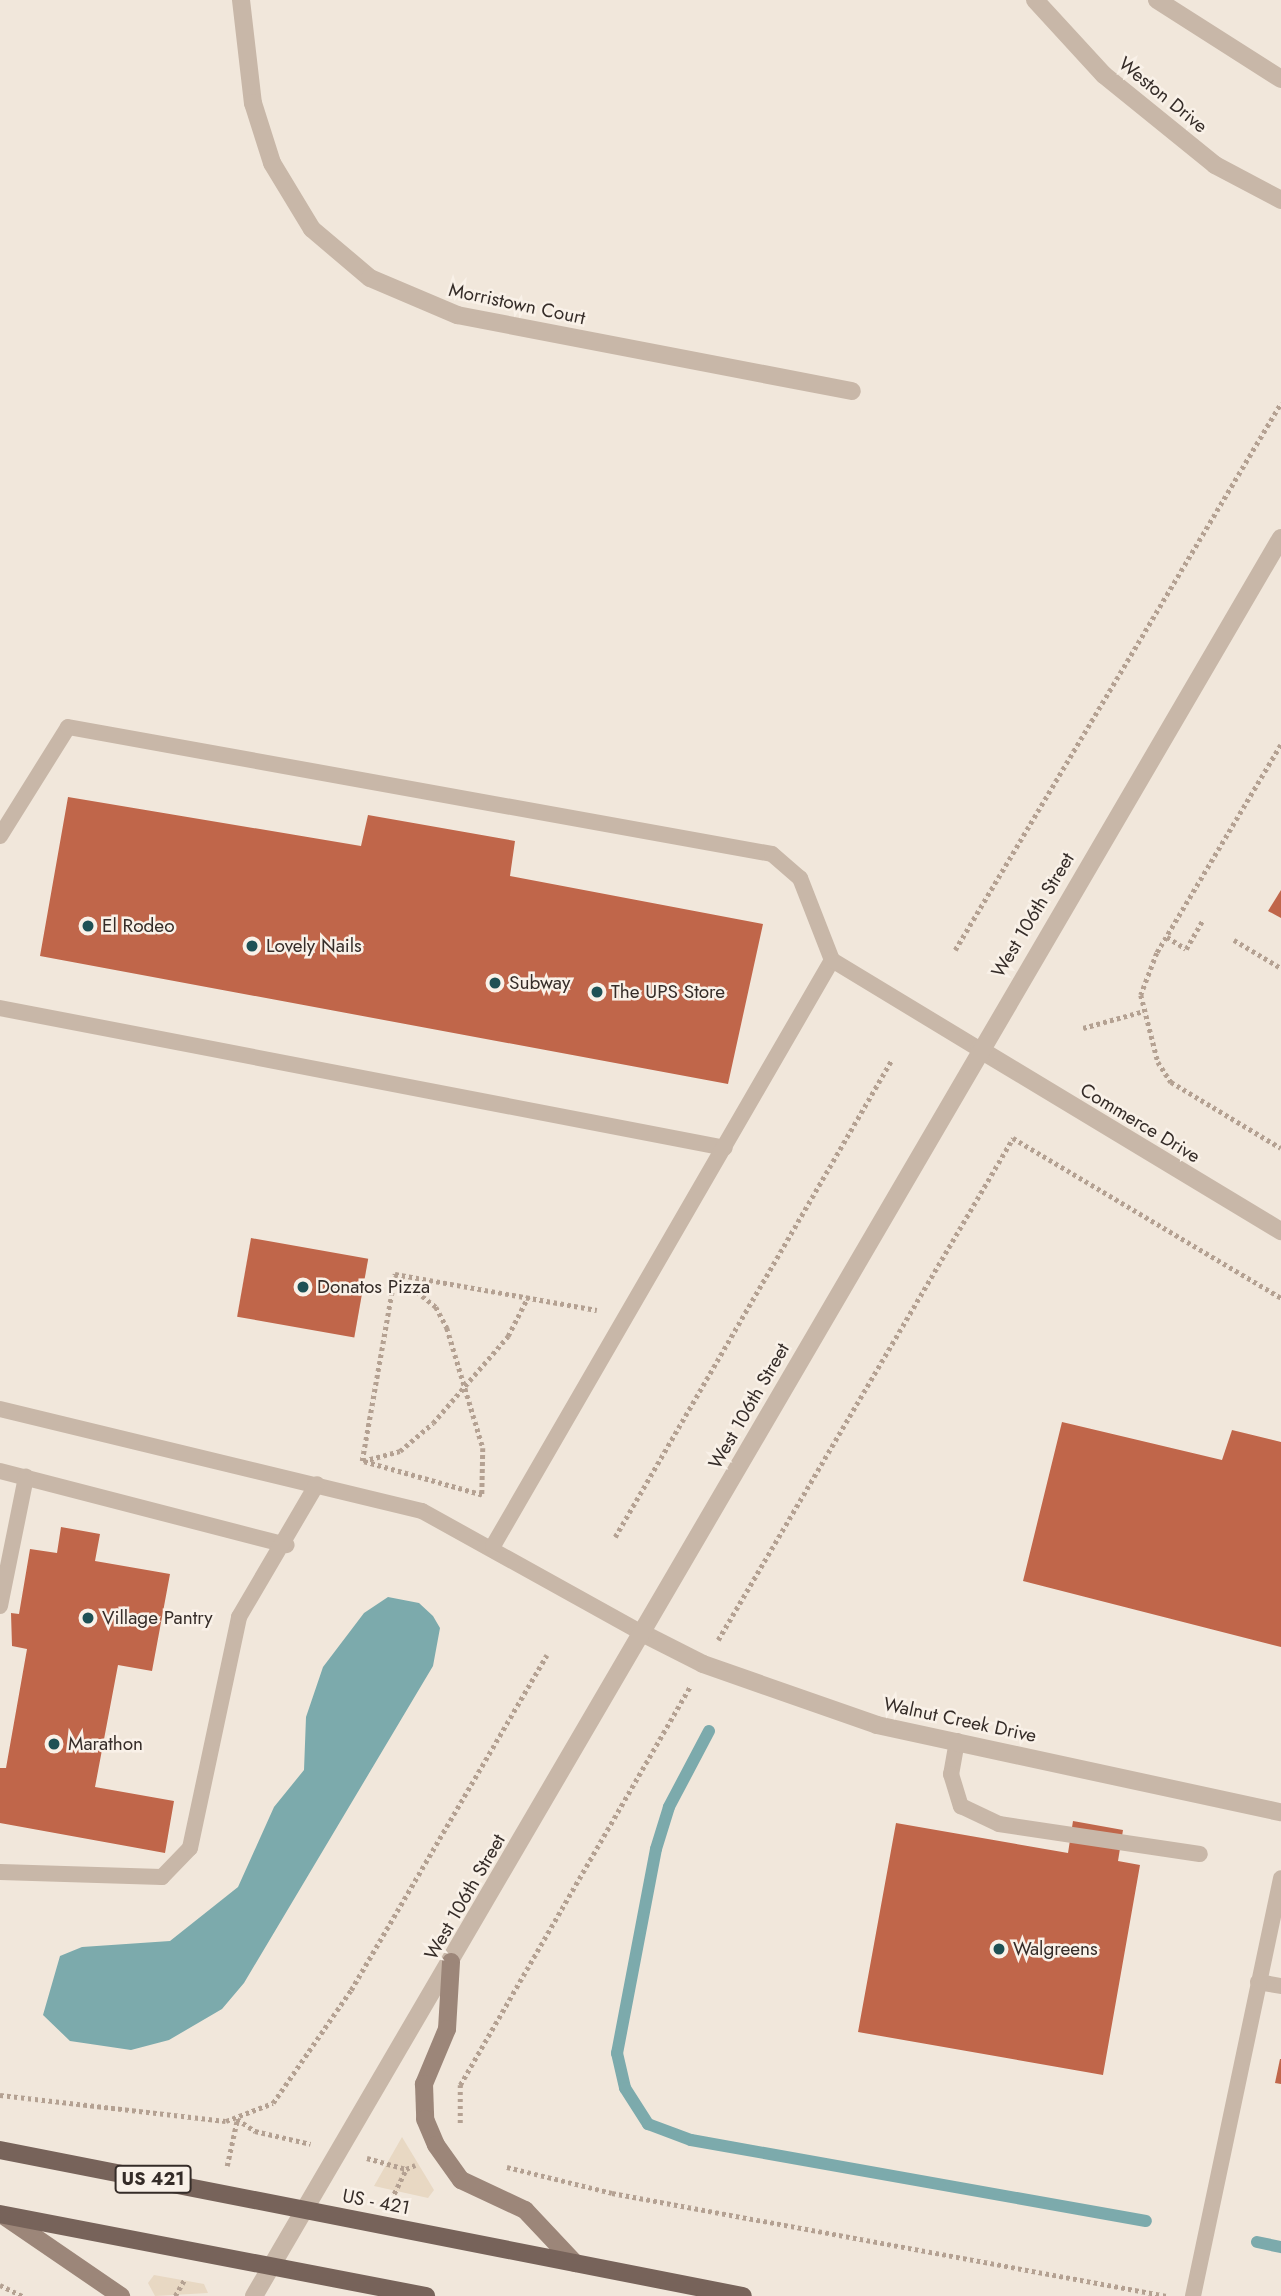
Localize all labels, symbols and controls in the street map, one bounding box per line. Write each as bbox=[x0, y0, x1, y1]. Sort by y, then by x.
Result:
street label: Weston Drive bbox=[1114, 52, 1212, 138]
street label: Morristown Court bbox=[447, 278, 587, 330]
street label: West 106th Street bbox=[987, 849, 1079, 981]
place label: El Rodeo bbox=[102, 915, 175, 937]
marker: El Rodeo bbox=[80, 918, 96, 934]
place label: Lovely Nails bbox=[266, 935, 362, 957]
marker: Lovely Nails bbox=[244, 938, 260, 954]
place label: Subway bbox=[509, 972, 570, 994]
marker: Subway bbox=[487, 975, 503, 991]
place label: The UPS Store bbox=[611, 981, 725, 1003]
marker: The UPS Store bbox=[589, 984, 605, 1000]
street label: Commerce Drive bbox=[1076, 1078, 1204, 1168]
place label: Donatos Pizza bbox=[317, 1276, 430, 1298]
marker: Donatos Pizza bbox=[295, 1279, 311, 1295]
street label: West 106th Street bbox=[704, 1339, 794, 1473]
place label: Village Pantry bbox=[102, 1607, 213, 1629]
marker: Village Pantry bbox=[80, 1610, 96, 1626]
street label: Walnut Creek Drive bbox=[881, 1693, 1039, 1747]
place label: Marathon bbox=[68, 1733, 143, 1755]
marker: Marathon bbox=[46, 1736, 62, 1752]
street label: West 106th Street bbox=[420, 1830, 510, 1964]
place label: Walgreens bbox=[1013, 1938, 1098, 1960]
marker: Walgreens bbox=[991, 1941, 1007, 1957]
road number: US 421 bbox=[114, 2164, 192, 2194]
street label: US - 421 bbox=[340, 2184, 412, 2220]

